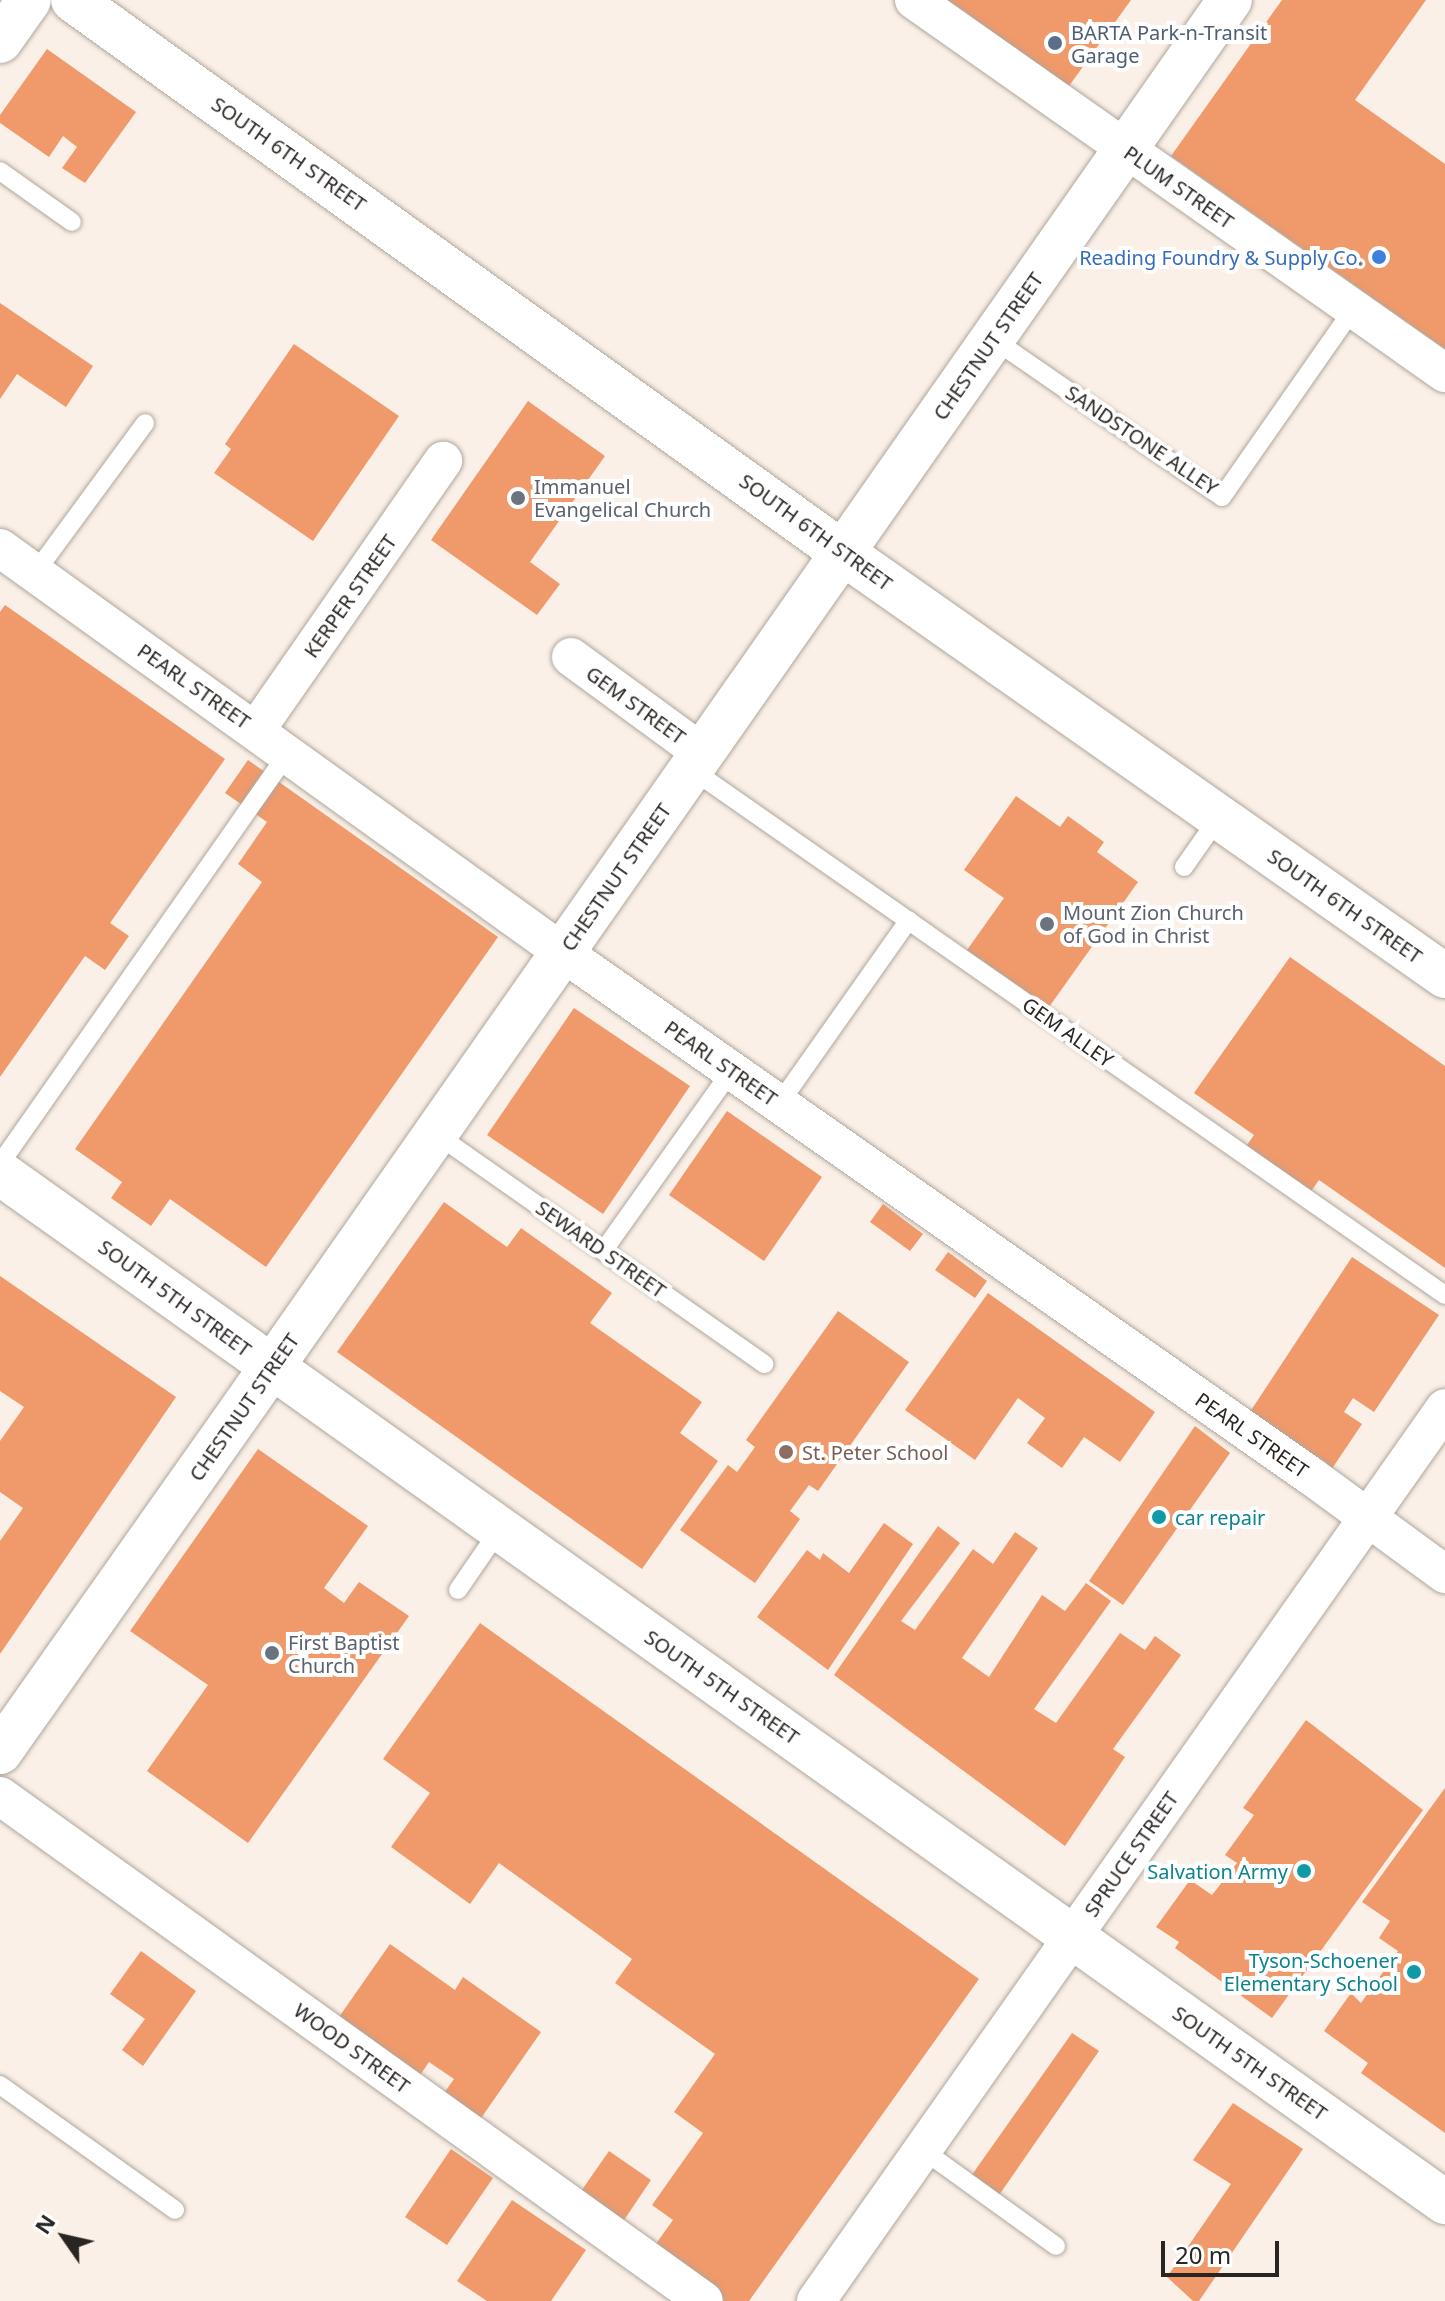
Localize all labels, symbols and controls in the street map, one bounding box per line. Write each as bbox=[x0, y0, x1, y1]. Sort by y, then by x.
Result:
place label: BARTA Park-n-Transit Garage bbox=[1071, 20, 1267, 67]
marker: BARTA Park-n-Transit Garage bbox=[1046, 34, 1064, 52]
street label: SOUTH 6TH STREET bbox=[207, 92, 371, 216]
street label: PLUM STREET bbox=[1120, 140, 1238, 234]
place label: Reading Foundry & Supply Co. bbox=[1079, 245, 1363, 269]
marker: Reading Foundry & Supply Co. bbox=[1370, 248, 1388, 266]
street label: CHESTNUT STREET bbox=[928, 268, 1048, 424]
street label: SANDSTONE ALLEY bbox=[1061, 380, 1223, 500]
street label: SOUTH 6TH STREET bbox=[735, 469, 897, 595]
place label: Immanuel Evangelical Church bbox=[534, 474, 711, 521]
marker: Immanuel Evangelical Church bbox=[509, 489, 527, 507]
street label: KERPER STREET bbox=[299, 530, 401, 662]
street label: PEARL STREET bbox=[133, 638, 255, 734]
street label: GEM STREET bbox=[582, 661, 690, 749]
street label: CHESTNUT STREET bbox=[556, 799, 676, 955]
street label: SOUTH 6TH STREET bbox=[1263, 844, 1427, 968]
place label: Mount Zion Church of God in Christ bbox=[1063, 900, 1244, 947]
marker: Mount Zion Church of God in Christ bbox=[1038, 915, 1056, 933]
street label: GEM ALLEY bbox=[1018, 992, 1118, 1072]
street label: PEARL STREET bbox=[660, 1015, 782, 1111]
street label: SEWARD STREET bbox=[532, 1195, 670, 1303]
street label: SOUTH 5TH STREET bbox=[94, 1235, 256, 1361]
street label: CHESTNUT STREET bbox=[184, 1329, 304, 1485]
street label: PEARL STREET bbox=[1191, 1387, 1313, 1483]
place label: St. Peter School bbox=[802, 1440, 948, 1464]
marker: St. Peter School bbox=[777, 1443, 795, 1461]
place label: car repair bbox=[1175, 1505, 1265, 1529]
marker: car repair bbox=[1150, 1508, 1168, 1526]
street label: SOUTH 5TH STREET bbox=[640, 1625, 804, 1749]
place label: First Baptist Church bbox=[288, 1630, 399, 1677]
marker: First Baptist Church bbox=[263, 1644, 281, 1662]
street label: SPRUCE STREET bbox=[1079, 1787, 1183, 1921]
place label: Salvation Army bbox=[1147, 1859, 1288, 1883]
marker: Salvation Army bbox=[1295, 1862, 1313, 1880]
place label: Tyson-Schoener Elementary School bbox=[1224, 1948, 1398, 1995]
marker: Tyson-Schoener Elementary School bbox=[1405, 1963, 1423, 1981]
street label: WOOD STREET bbox=[289, 1998, 415, 2098]
street label: SOUTH 5TH STREET bbox=[1168, 2001, 1332, 2125]
north arrow bbox=[24, 2197, 104, 2277]
text: N bbox=[27, 2208, 62, 2239]
scale bar bbox=[1165, 2225, 1283, 2275]
text: 20 m bbox=[1175, 2238, 1231, 2271]

